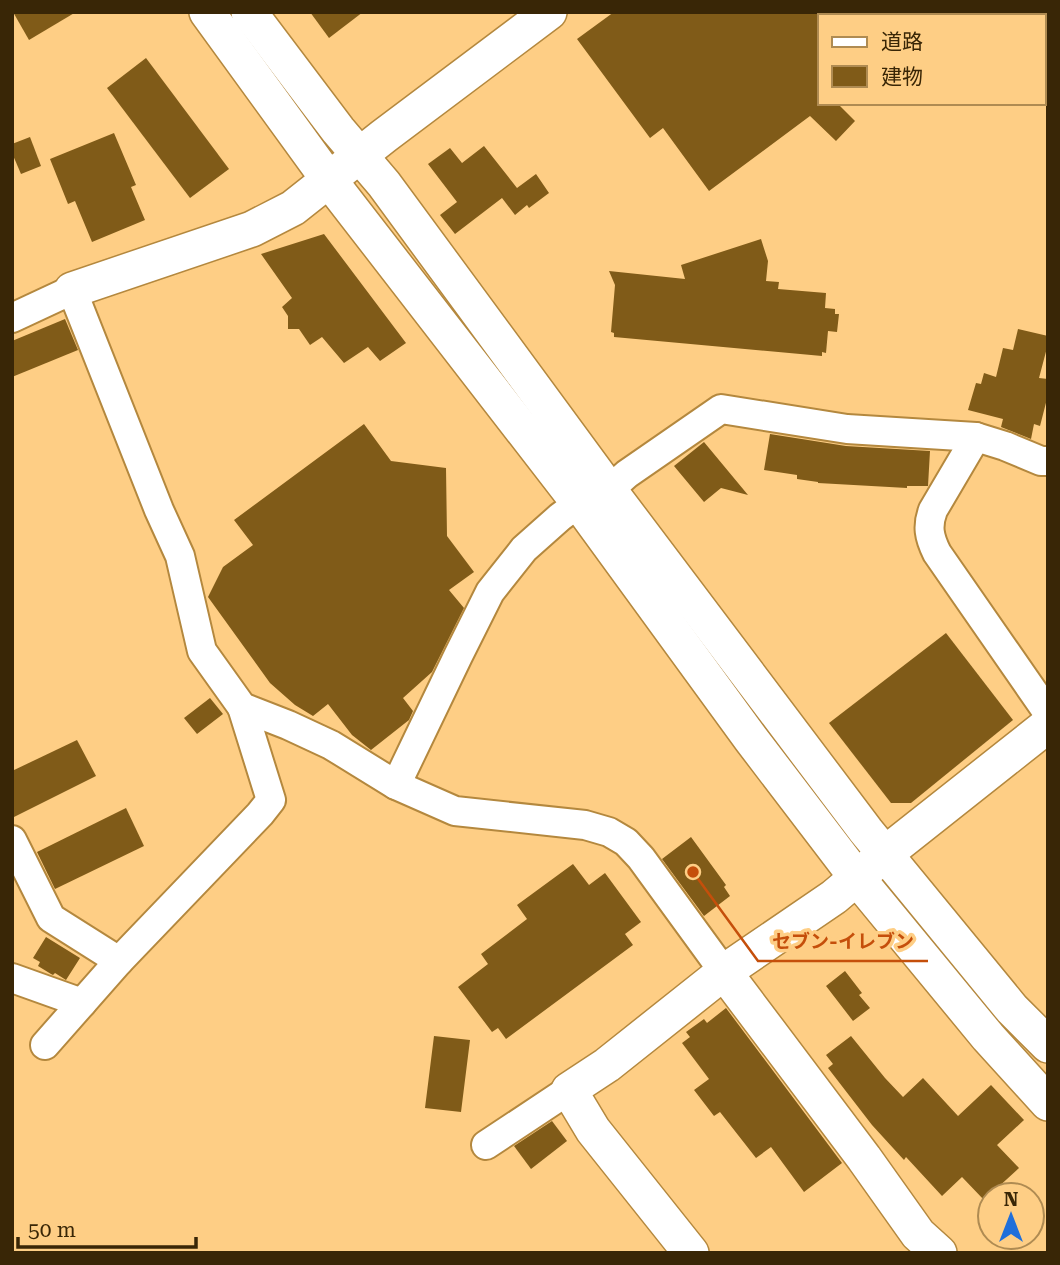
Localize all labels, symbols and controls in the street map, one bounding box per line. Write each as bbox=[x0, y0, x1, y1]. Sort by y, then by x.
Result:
legend bbox=[818, 14, 1046, 105]
text: 道路 bbox=[881, 30, 923, 54]
text: 建物 bbox=[881, 65, 923, 89]
callout: セブン-イレブン bbox=[758, 921, 928, 961]
text: セブン-イレブン bbox=[772, 930, 914, 953]
north arrow bbox=[976, 1181, 1046, 1251]
text: N bbox=[1004, 1188, 1019, 1211]
scale bar bbox=[18, 1206, 196, 1250]
text: 50 m bbox=[28, 1218, 76, 1242]

